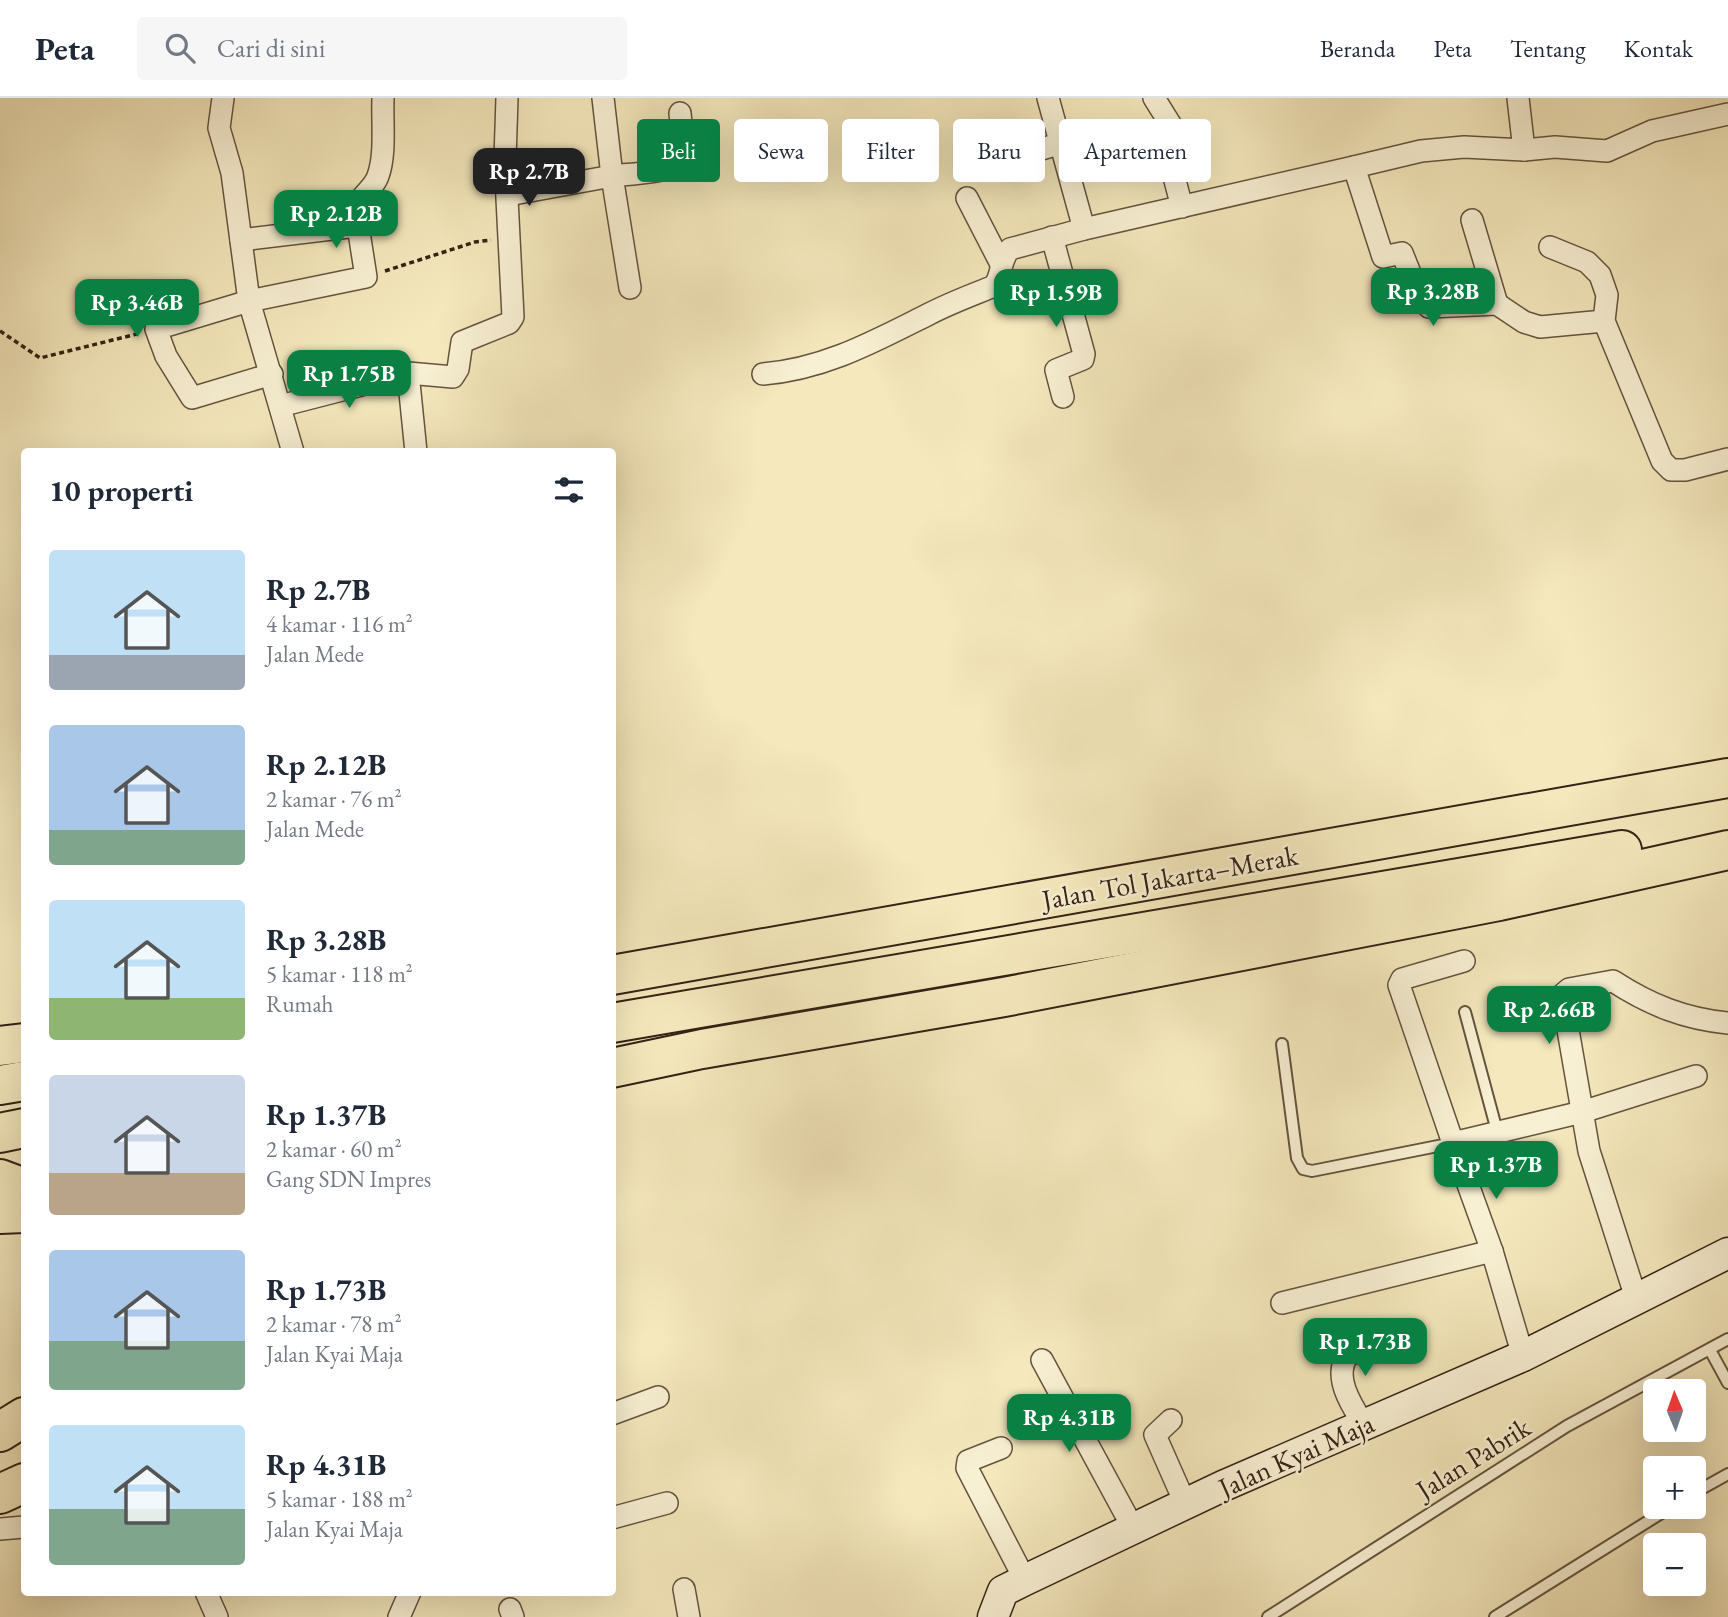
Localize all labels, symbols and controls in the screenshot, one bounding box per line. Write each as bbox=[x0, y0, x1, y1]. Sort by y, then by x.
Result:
search box bbox=[137, 17, 627, 80]
text: Peta bbox=[35, 27, 95, 70]
icon: search bbox=[161, 29, 199, 67]
text: Cari di sini bbox=[217, 31, 325, 65]
text: Beranda bbox=[1320, 33, 1395, 64]
text: Peta bbox=[1433, 33, 1472, 64]
text: Tentang bbox=[1510, 33, 1586, 64]
text: Kontak bbox=[1624, 33, 1693, 64]
chip: Beli bbox=[637, 119, 720, 182]
chip: Sewa bbox=[734, 119, 828, 182]
chip: Filter bbox=[842, 119, 939, 182]
chip: Baru bbox=[953, 119, 1045, 182]
chip: Apartemen bbox=[1059, 119, 1211, 182]
pin: Rp 2.7B bbox=[464, 148, 594, 208]
text: Rp 2.7B bbox=[489, 156, 569, 186]
pin: Rp 2.12B bbox=[264, 190, 408, 250]
text: Rp 2.12B bbox=[290, 198, 382, 228]
pin: Rp 3.28B bbox=[1361, 268, 1505, 328]
pin: Rp 1.59B bbox=[984, 270, 1128, 329]
text: Rp 3.28B bbox=[1387, 276, 1479, 306]
text: Rp 1.59B bbox=[1010, 277, 1102, 307]
pin: Rp 3.46B bbox=[65, 280, 209, 339]
text: Rp 3.46B bbox=[91, 287, 183, 317]
pin: Rp 1.75B bbox=[277, 350, 421, 410]
text: Rp 1.75B bbox=[303, 358, 395, 388]
text: 10 properti bbox=[49, 471, 193, 510]
icon: filters bbox=[550, 471, 588, 509]
text: Rp 2.7B bbox=[266, 570, 370, 609]
icon: home bbox=[105, 578, 189, 662]
text: 4 kamar · 116 m² bbox=[266, 609, 413, 639]
text: Jalan Mede bbox=[266, 639, 364, 669]
text: Rp 2.12B bbox=[266, 745, 386, 784]
icon: home bbox=[105, 753, 189, 837]
text: 2 kamar · 76 m² bbox=[266, 784, 402, 814]
text: Jalan Mede bbox=[266, 814, 364, 844]
street label: Jalan Tol Jakarta–Merak bbox=[1037, 837, 1302, 918]
text: Rp 3.28B bbox=[266, 920, 386, 959]
icon: home bbox=[105, 928, 189, 1012]
text: 5 kamar · 118 m² bbox=[266, 959, 413, 989]
pin: Rp 2.66B bbox=[1477, 986, 1621, 1046]
text: Rumah bbox=[266, 989, 333, 1019]
text: Rp 2.66B bbox=[1503, 994, 1595, 1024]
text: Rp 1.37B bbox=[266, 1095, 386, 1134]
icon: home bbox=[105, 1103, 189, 1187]
text: 2 kamar · 60 m² bbox=[266, 1134, 402, 1164]
pin: Rp 1.37B bbox=[1424, 1142, 1568, 1201]
text: Rp 1.37B bbox=[1450, 1149, 1542, 1179]
text: Gang SDN Impres bbox=[266, 1164, 431, 1194]
text: Rp 1.73B bbox=[266, 1270, 386, 1309]
icon: home bbox=[105, 1278, 189, 1362]
text: 2 kamar · 78 m² bbox=[266, 1309, 402, 1339]
pin: Rp 1.73B bbox=[1293, 1318, 1437, 1378]
text: Rp 1.73B bbox=[1319, 1326, 1411, 1356]
text: Jalan Kyai Maja bbox=[266, 1339, 403, 1369]
north arrow bbox=[1643, 1379, 1706, 1442]
map controls bbox=[1643, 1379, 1706, 1596]
pin: Rp 4.31B bbox=[997, 1394, 1141, 1454]
text: Rp 4.31B bbox=[1023, 1402, 1115, 1432]
street label: Jalan Kyai Maja bbox=[1211, 1404, 1380, 1506]
street label: Jalan Pabrik bbox=[1408, 1408, 1538, 1508]
text: Rp 4.31B bbox=[266, 1445, 386, 1484]
icon: home bbox=[105, 1453, 189, 1537]
button: + bbox=[1643, 1456, 1706, 1519]
text: 5 kamar · 188 m² bbox=[266, 1484, 413, 1514]
text: Jalan Kyai Maja bbox=[266, 1514, 403, 1544]
button: − bbox=[1643, 1533, 1706, 1596]

